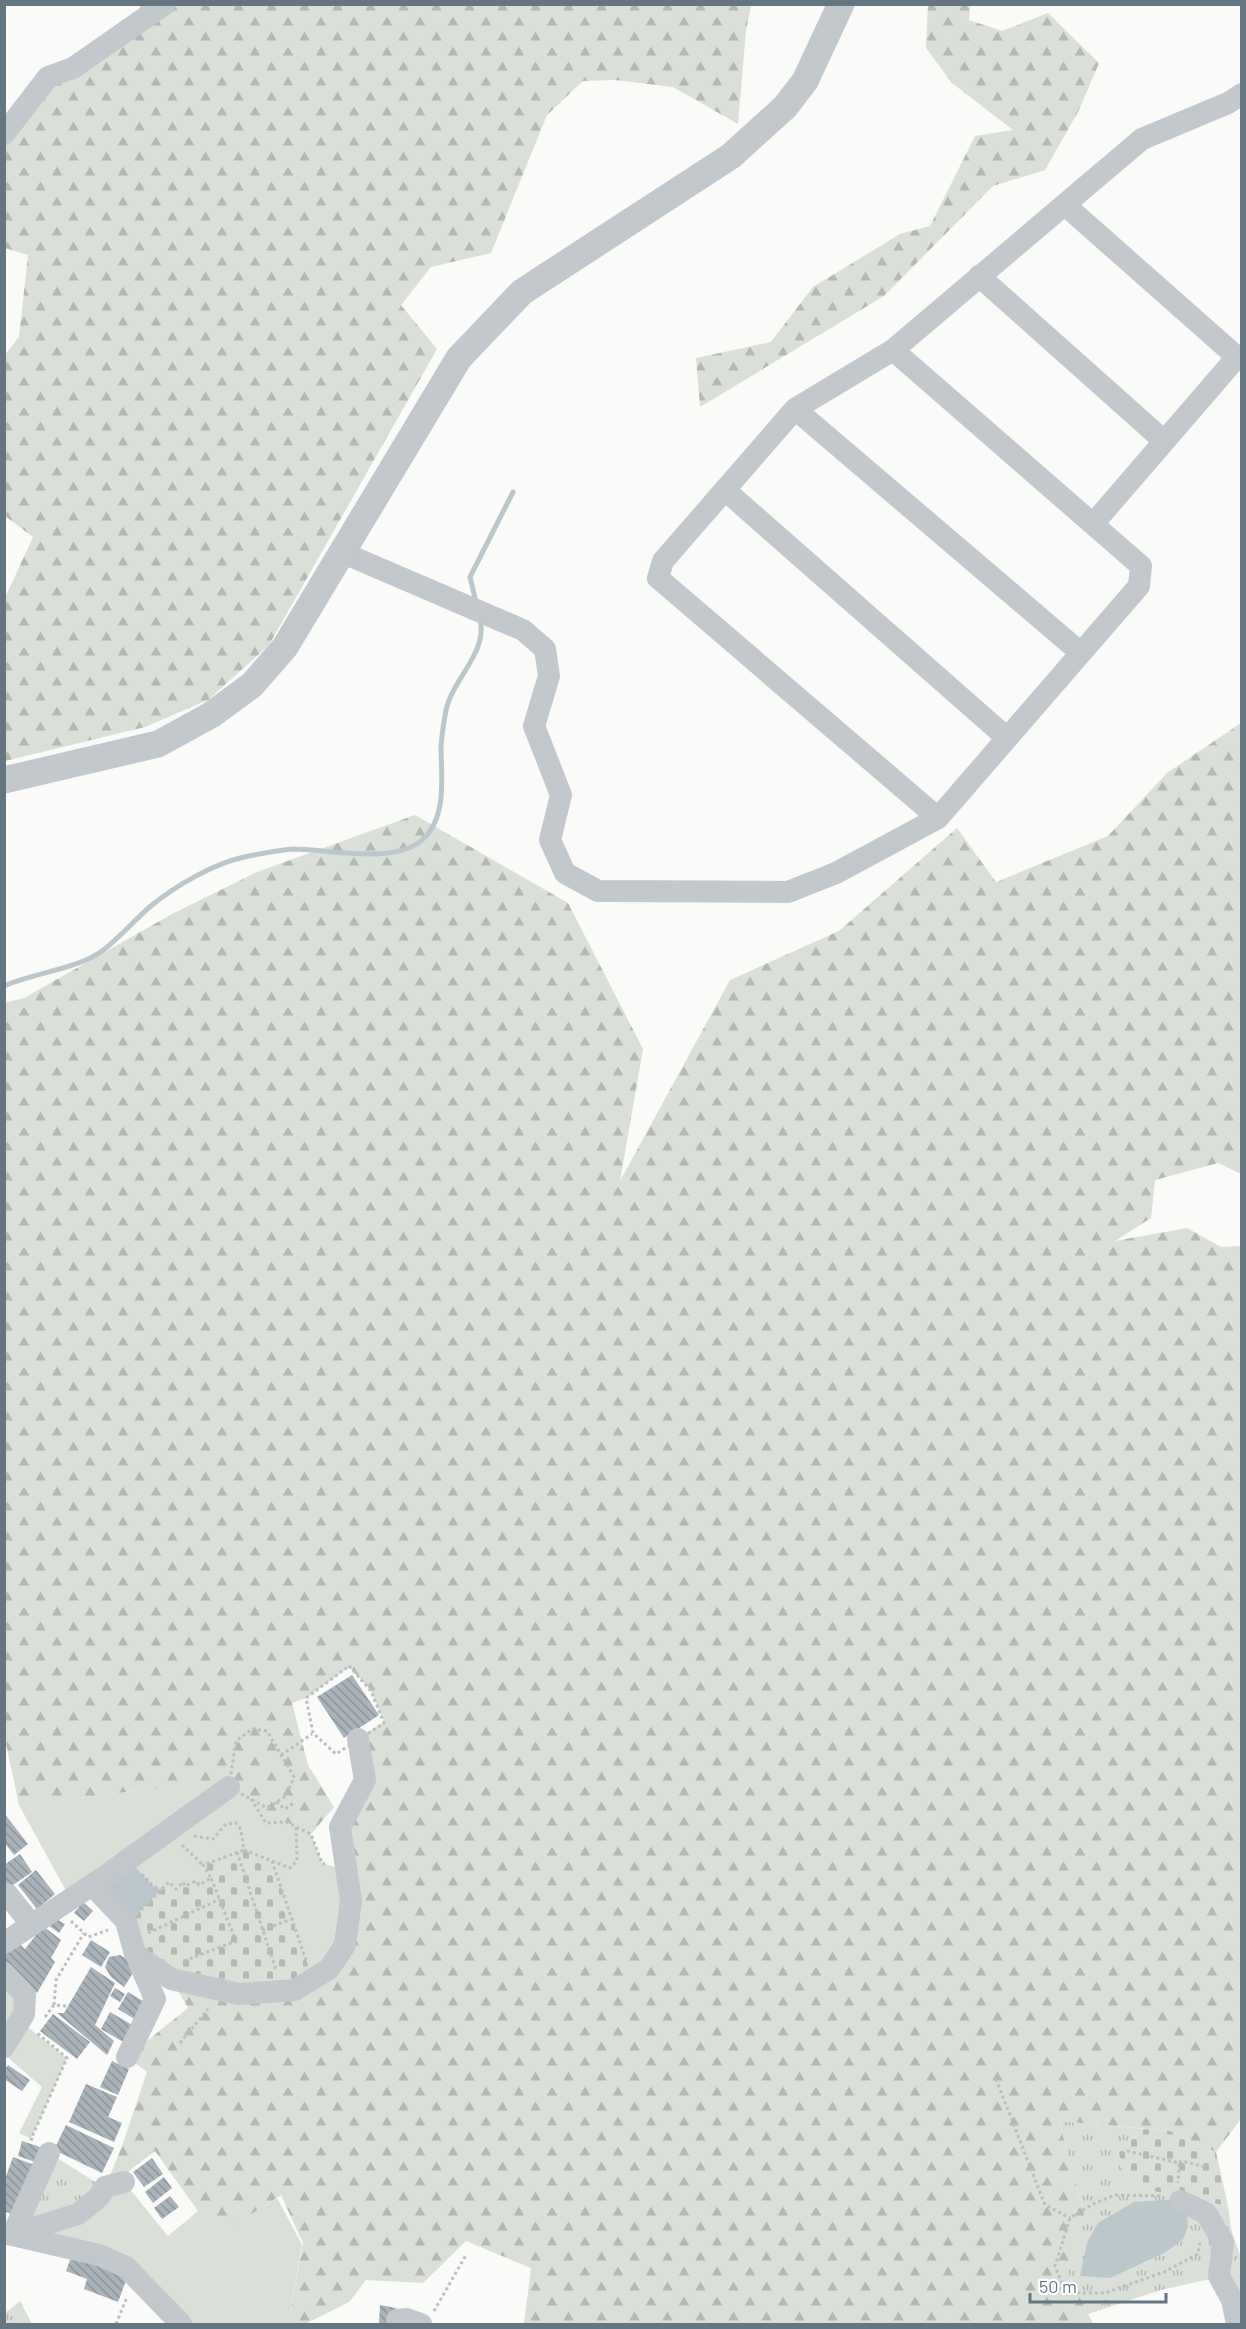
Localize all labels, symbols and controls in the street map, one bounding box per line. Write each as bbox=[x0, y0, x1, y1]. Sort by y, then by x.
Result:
scale bar bbox=[1030, 2266, 1166, 2304]
text: 50 m bbox=[1039, 2275, 1077, 2297]

